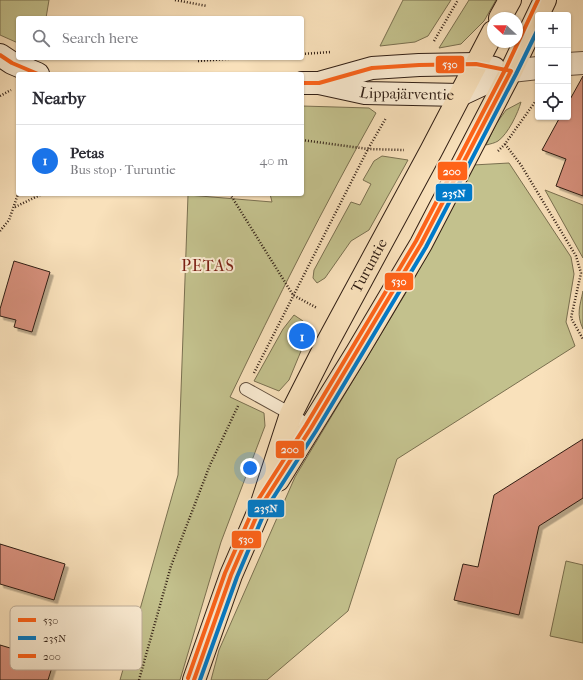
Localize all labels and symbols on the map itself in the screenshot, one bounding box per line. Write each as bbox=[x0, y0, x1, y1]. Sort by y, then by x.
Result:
north arrow bbox=[487, 12, 523, 48]
line badge: 530 bbox=[435, 55, 465, 74]
text: 530 bbox=[442, 58, 458, 71]
street label: Lippajärventie bbox=[358, 83, 455, 104]
line badge: 200 bbox=[437, 161, 468, 181]
text: 200 bbox=[443, 165, 461, 178]
line badge: 235N bbox=[435, 183, 473, 202]
text: 235N bbox=[442, 187, 466, 200]
street label: Turuntie bbox=[347, 235, 391, 296]
district label: PETAS bbox=[181, 256, 235, 275]
line badge: 530 bbox=[384, 272, 414, 291]
text: 530 bbox=[391, 275, 407, 288]
pin: 1 bbox=[289, 321, 315, 351]
line badge: 200 bbox=[275, 440, 305, 459]
text: 200 bbox=[281, 443, 299, 456]
your location bbox=[240, 458, 260, 478]
line badge: 235N bbox=[247, 499, 285, 518]
text: 235N bbox=[254, 502, 278, 515]
line badge: 530 bbox=[231, 530, 262, 549]
text: 530 bbox=[238, 533, 254, 546]
legend bbox=[10, 606, 142, 670]
text: 530 bbox=[43, 614, 58, 627]
text: 235N bbox=[43, 632, 67, 645]
text: 200 bbox=[43, 650, 61, 663]

